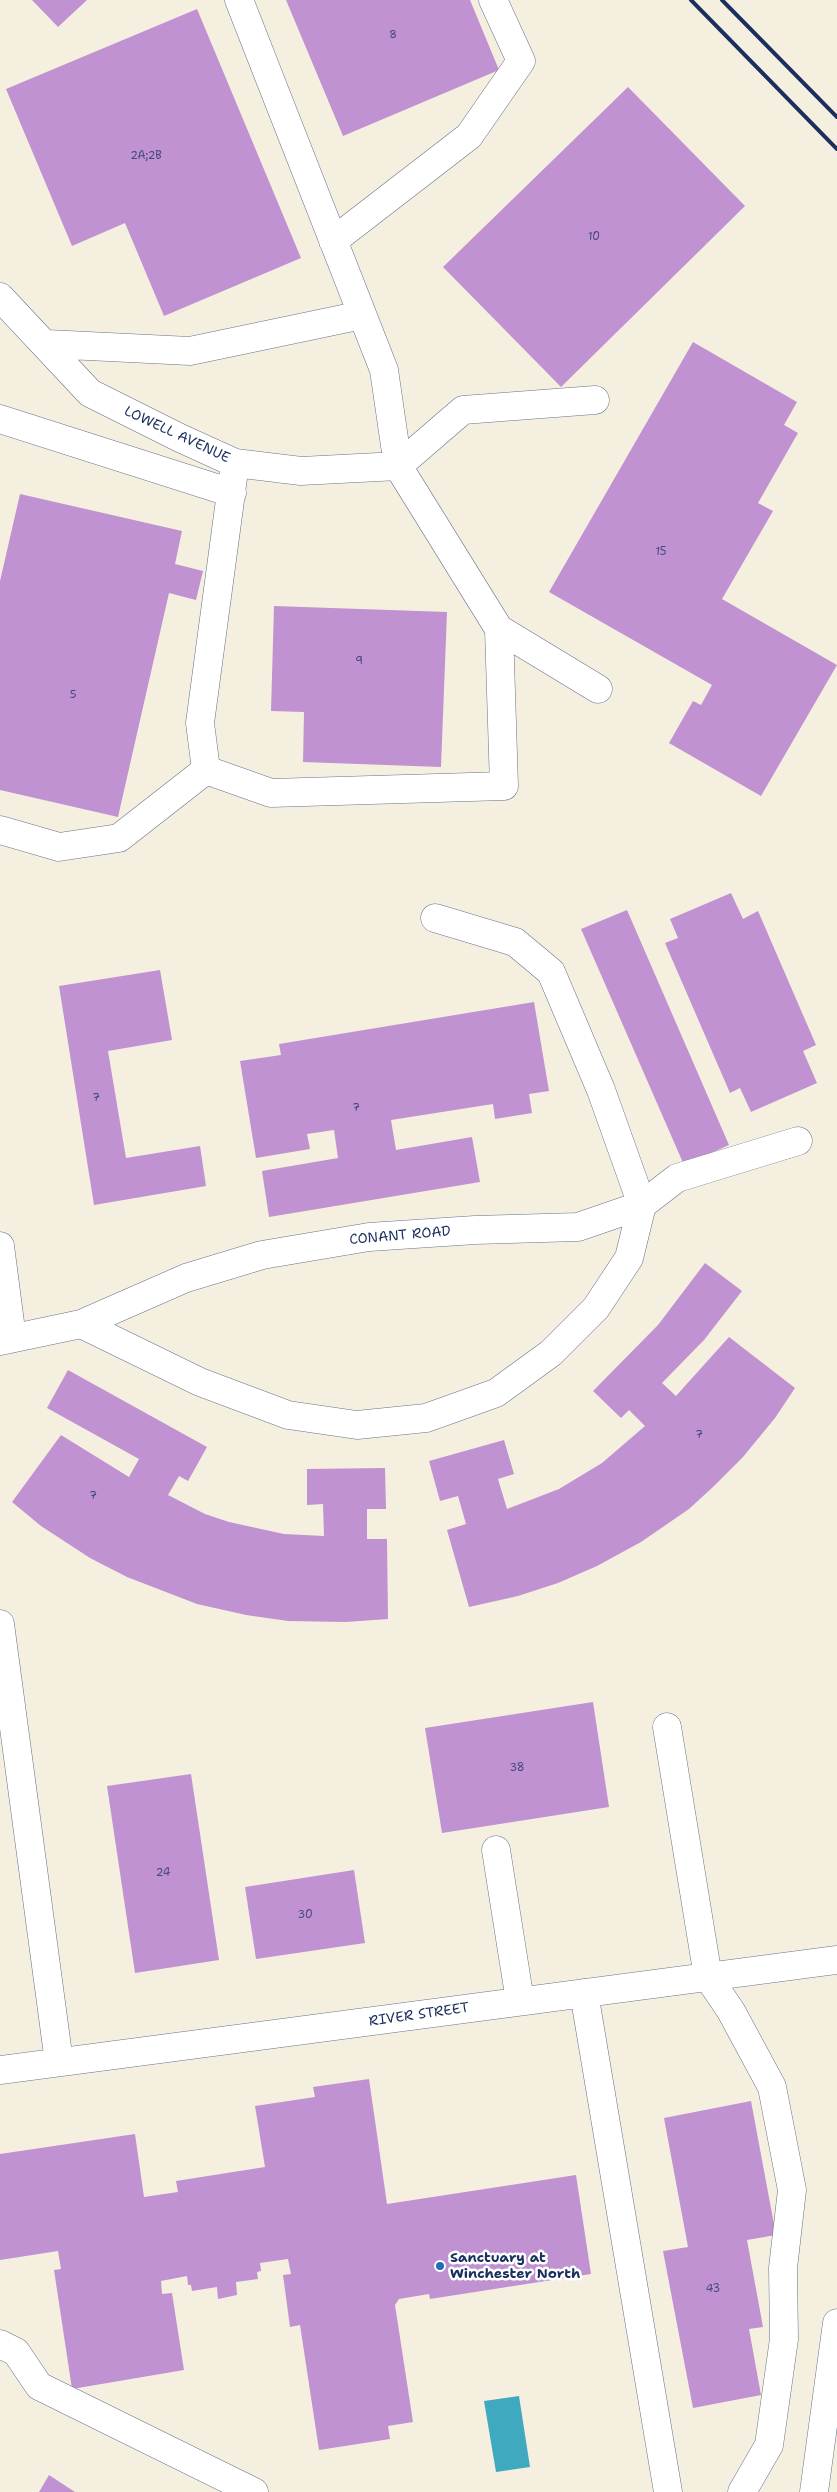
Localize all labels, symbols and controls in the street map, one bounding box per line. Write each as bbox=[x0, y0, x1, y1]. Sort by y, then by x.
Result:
house number: 8 bbox=[389, 28, 397, 42]
house number: 2A;2B bbox=[130, 149, 162, 163]
house number: 10 bbox=[588, 230, 600, 244]
street label: LOWELL AVENUE bbox=[121, 403, 233, 467]
house number: 15 bbox=[655, 545, 667, 559]
house number: 9 bbox=[355, 654, 363, 668]
house number: 5 bbox=[70, 688, 76, 702]
house number: 7 bbox=[92, 1091, 100, 1105]
house number: 7 bbox=[352, 1101, 360, 1115]
street label: CONANT ROAD bbox=[349, 1223, 451, 1249]
house number: 7 bbox=[695, 1428, 703, 1442]
house number: 7 bbox=[89, 1489, 97, 1503]
house number: 38 bbox=[509, 1761, 525, 1775]
house number: 24 bbox=[156, 1866, 170, 1880]
house number: 30 bbox=[297, 1908, 313, 1922]
street label: RIVER STREET bbox=[368, 2000, 470, 2030]
place label: Sanctuary at Winchester North bbox=[450, 2250, 580, 2282]
marker: Sanctuary at Winchester North bbox=[434, 2260, 446, 2272]
house number: 43 bbox=[706, 2282, 720, 2296]

